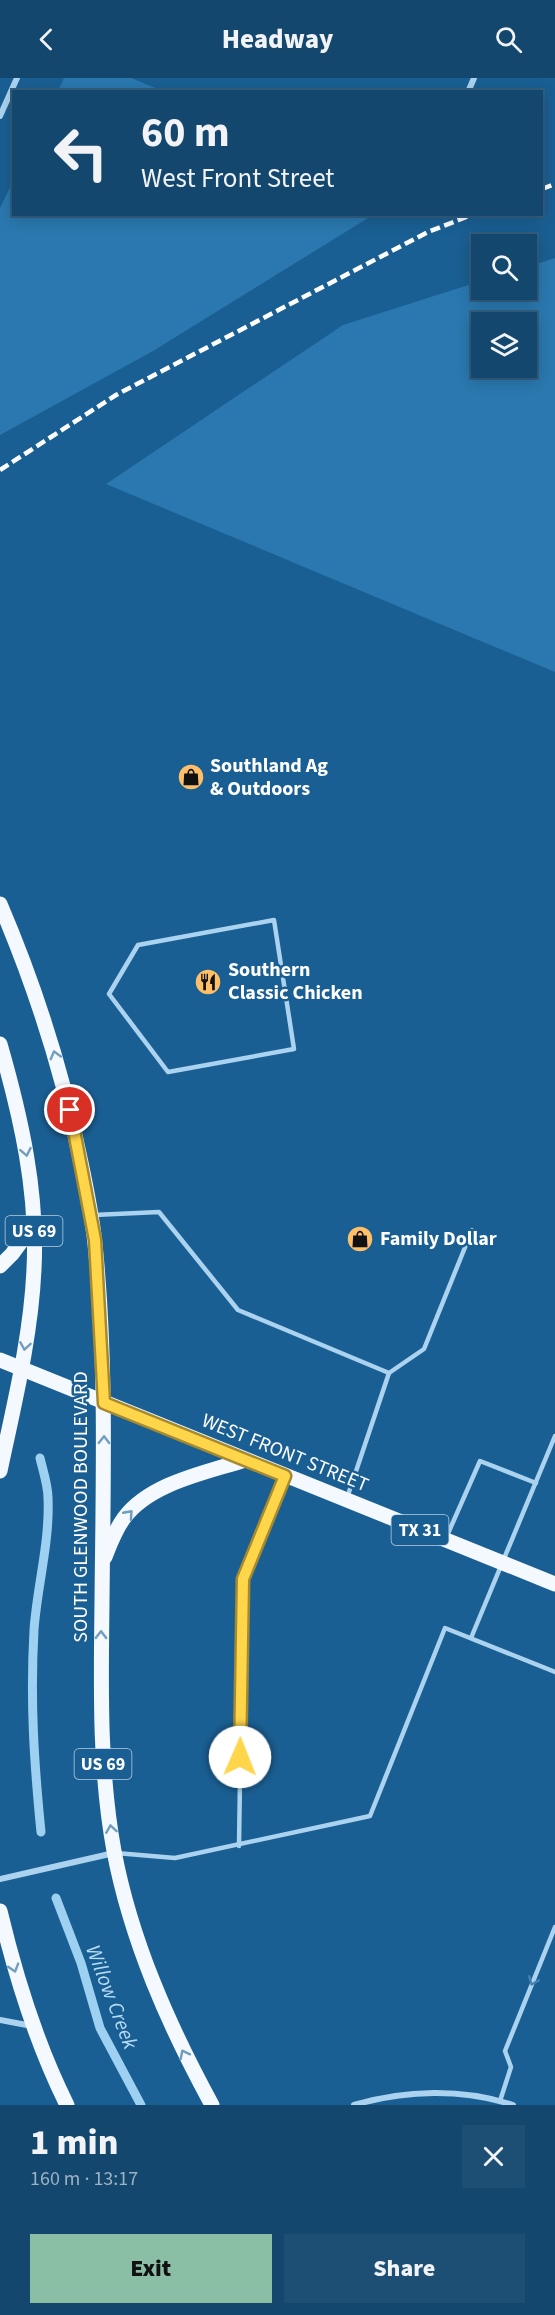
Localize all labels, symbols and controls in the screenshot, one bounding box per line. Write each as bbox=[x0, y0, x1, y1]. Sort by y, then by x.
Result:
text: Headway bbox=[222, 20, 333, 59]
icon: back bbox=[30, 23, 63, 56]
icon: search bbox=[492, 23, 525, 56]
text: 60 m bbox=[141, 103, 230, 163]
icon: left bbox=[42, 114, 120, 192]
text: West Front Street bbox=[141, 159, 334, 198]
map controls bbox=[471, 234, 537, 378]
button: search bbox=[471, 234, 537, 300]
button: layers bbox=[471, 312, 537, 378]
place label: Southland Ag & Outdoors bbox=[210, 752, 328, 803]
shop icon: Southland Ag & Outdoors bbox=[176, 762, 206, 792]
place label: Southern Classic Chicken bbox=[228, 956, 363, 1007]
restaurant icon: Southern Classic Chicken bbox=[193, 967, 223, 997]
one-way arrow bbox=[50, 1050, 62, 1061]
pin bbox=[44, 1084, 95, 1135]
icon: arrive bbox=[53, 1093, 86, 1126]
one-way arrow bbox=[19, 1146, 32, 1156]
road number: US 69 bbox=[6, 1216, 63, 1246]
shop icon: Family Dollar bbox=[345, 1224, 375, 1254]
place label: Family Dollar bbox=[380, 1225, 497, 1253]
one-way arrow bbox=[19, 1340, 32, 1350]
street label: SOUTH GLENWOOD BOULEVARD bbox=[67, 1371, 95, 1643]
street label: WEST FRONT STREET bbox=[197, 1407, 373, 1499]
one-way arrow bbox=[98, 1435, 110, 1444]
one-way arrow bbox=[122, 1510, 133, 1520]
road number: TX 31 bbox=[392, 1515, 448, 1545]
one-way arrow bbox=[95, 1630, 107, 1639]
position arrow bbox=[208, 1725, 272, 1789]
road number: US 69 bbox=[74, 1749, 132, 1779]
one-way arrow bbox=[105, 1825, 117, 1834]
water label: Willow Creek bbox=[78, 1940, 146, 2054]
one-way arrow bbox=[7, 1962, 19, 1973]
one-way arrow bbox=[528, 1975, 540, 1986]
one-way arrow bbox=[180, 2049, 192, 2060]
text: 1 min bbox=[30, 2117, 118, 2168]
button: close bbox=[462, 2125, 525, 2188]
text: 160 m · 13:17 bbox=[30, 2165, 138, 2193]
button: Exit bbox=[30, 2234, 272, 2303]
button: Share bbox=[284, 2234, 525, 2303]

